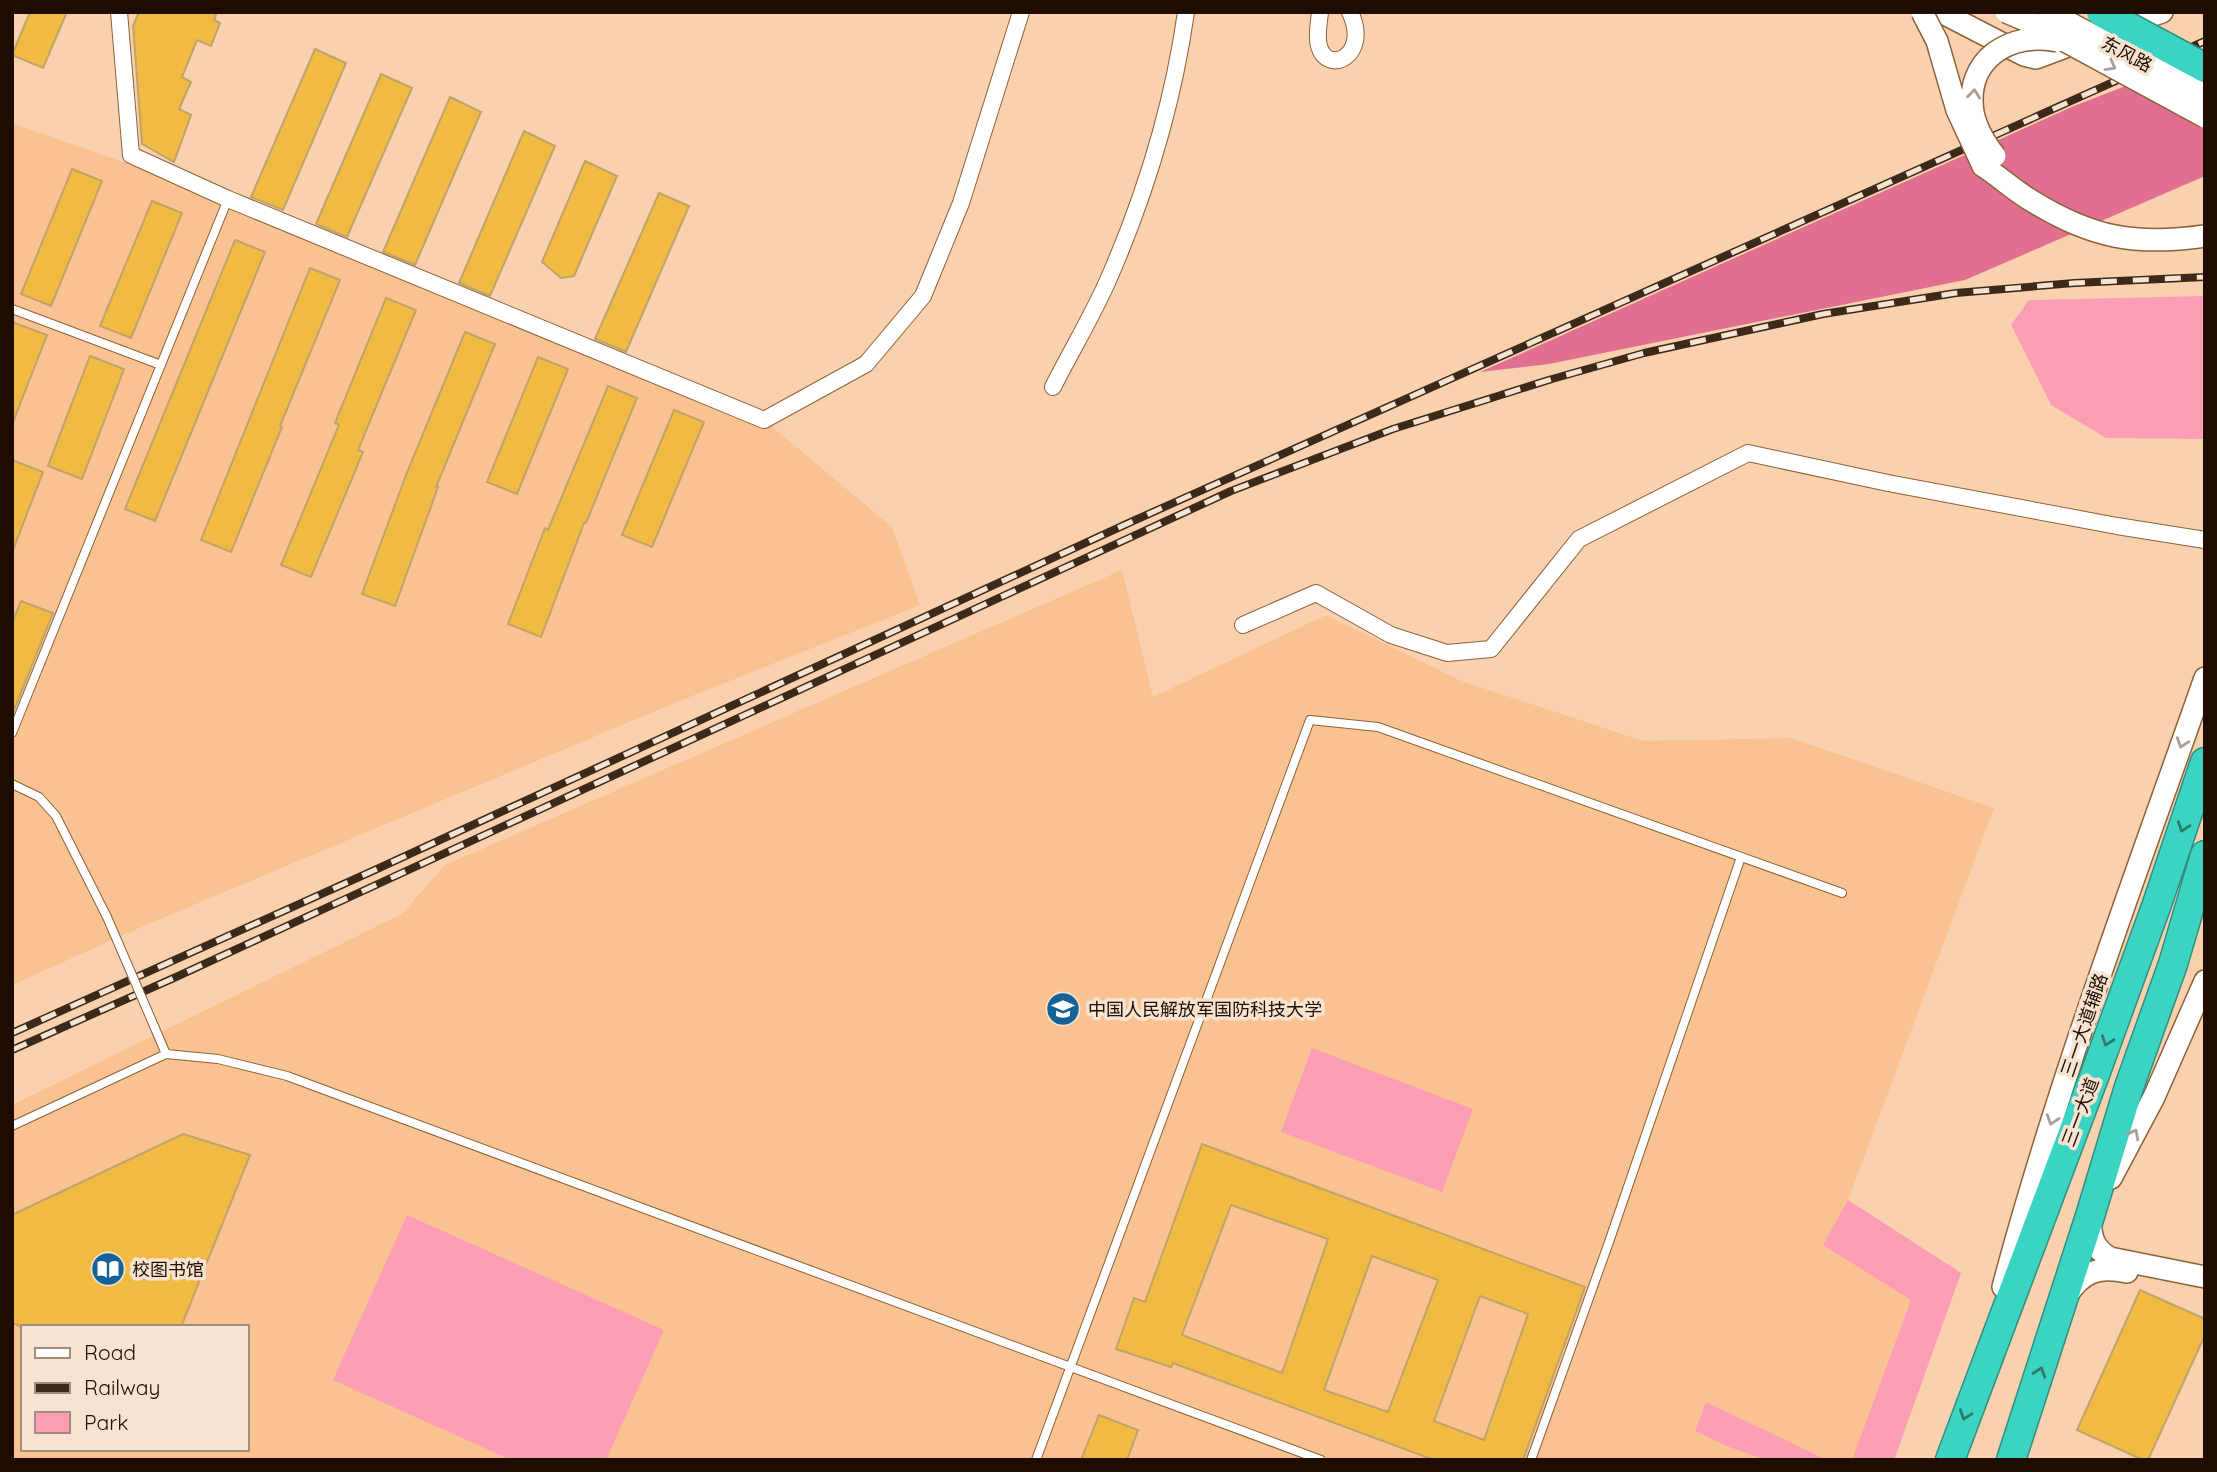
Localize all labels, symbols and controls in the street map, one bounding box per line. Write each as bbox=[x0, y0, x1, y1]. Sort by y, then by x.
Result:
street label: 东风路 bbox=[2098, 31, 2156, 77]
one-way arrow bbox=[2103, 58, 2116, 71]
one-way arrow bbox=[1966, 88, 1981, 99]
one-way arrow bbox=[2176, 736, 2190, 748]
one-way arrow bbox=[2177, 821, 2191, 833]
street label: 三一大道辅路 bbox=[2056, 970, 2112, 1080]
school or university icon: 中国人民解放军国防科技大学 bbox=[1044, 990, 1082, 1028]
place label: 中国人民解放军国防科技大学 bbox=[1088, 998, 1322, 1021]
one-way arrow bbox=[2101, 1035, 2115, 1047]
street label: 三一大道 bbox=[2056, 1074, 2104, 1150]
one-way arrow bbox=[2046, 1113, 2060, 1125]
one-way arrow bbox=[2126, 1129, 2139, 1141]
library icon: 校图书馆 bbox=[89, 1250, 127, 1288]
place label: 校图书馆 bbox=[132, 1258, 204, 1281]
legend bbox=[21, 1325, 248, 1451]
text: Road bbox=[84, 1339, 136, 1365]
one-way arrow bbox=[2032, 1366, 2046, 1378]
text: Railway bbox=[84, 1374, 160, 1400]
text: Park bbox=[84, 1409, 128, 1435]
one-way arrow bbox=[1960, 1409, 1974, 1421]

